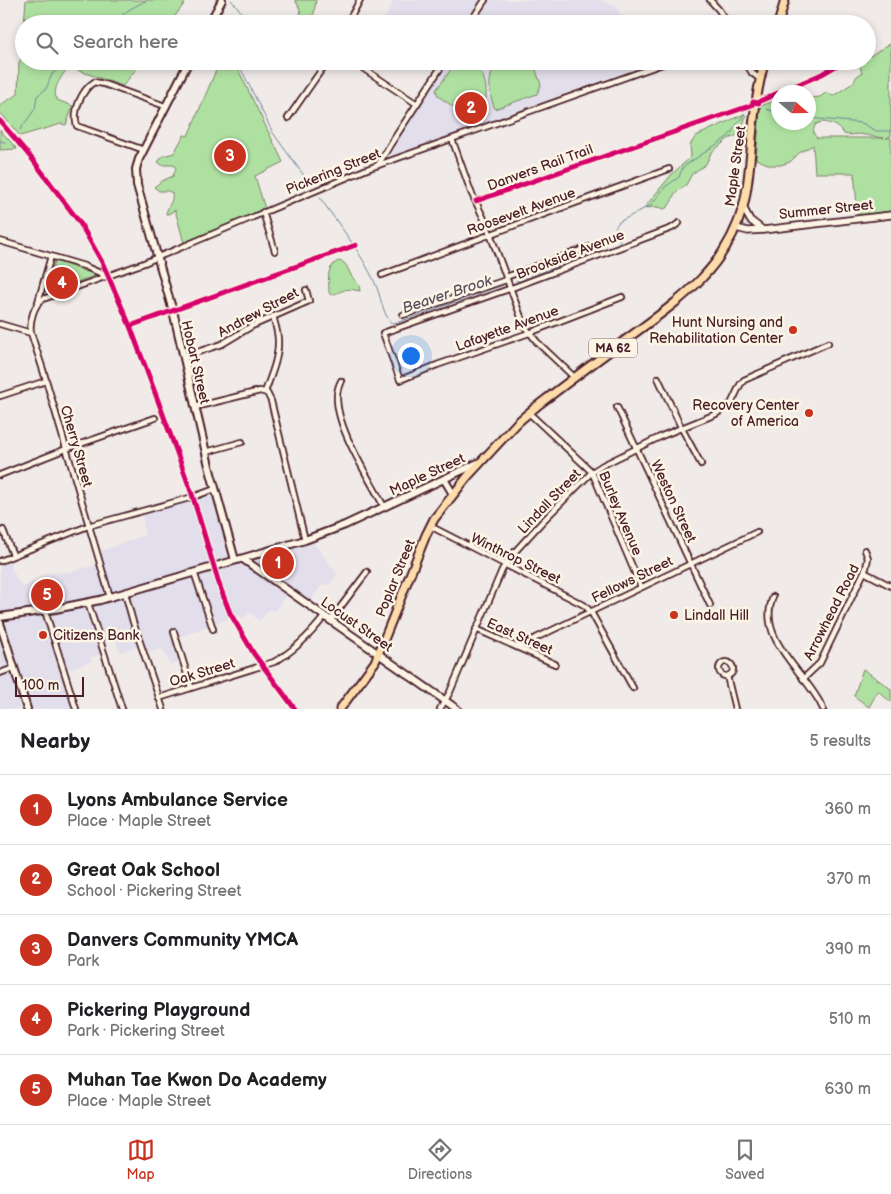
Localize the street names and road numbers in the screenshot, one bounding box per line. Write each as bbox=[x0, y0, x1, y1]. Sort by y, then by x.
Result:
street label: Maple Street bbox=[721, 124, 750, 208]
street label: Danvers Rail Trail bbox=[485, 141, 595, 194]
street label: Pickering Street bbox=[283, 144, 384, 198]
street label: Roosevelt Avenue bbox=[465, 184, 578, 239]
street label: Summer Street bbox=[778, 196, 875, 223]
street label: Brookside Avenue bbox=[514, 226, 627, 283]
street label: Andrew Street bbox=[215, 284, 302, 341]
street label: Lafayette Avenue bbox=[453, 302, 561, 355]
street label: Hobart Street bbox=[178, 319, 214, 406]
road number: MA 62 bbox=[589, 338, 637, 358]
street label: Cherry Street bbox=[57, 403, 96, 490]
street label: Maple Street bbox=[387, 449, 468, 499]
street label: Weston Street bbox=[647, 457, 700, 546]
street label: Lindall Street bbox=[514, 465, 585, 537]
street label: Burley Avenue bbox=[595, 469, 646, 558]
street label: Winthrop Street bbox=[468, 529, 564, 588]
street label: Poplar Street bbox=[372, 536, 419, 620]
street label: Fellows Street bbox=[589, 552, 676, 606]
street label: Arrowhead Road bbox=[800, 561, 863, 663]
street label: Locust Street bbox=[317, 593, 397, 656]
street label: East Street bbox=[484, 614, 556, 659]
street label: Oak Street bbox=[168, 654, 237, 690]

